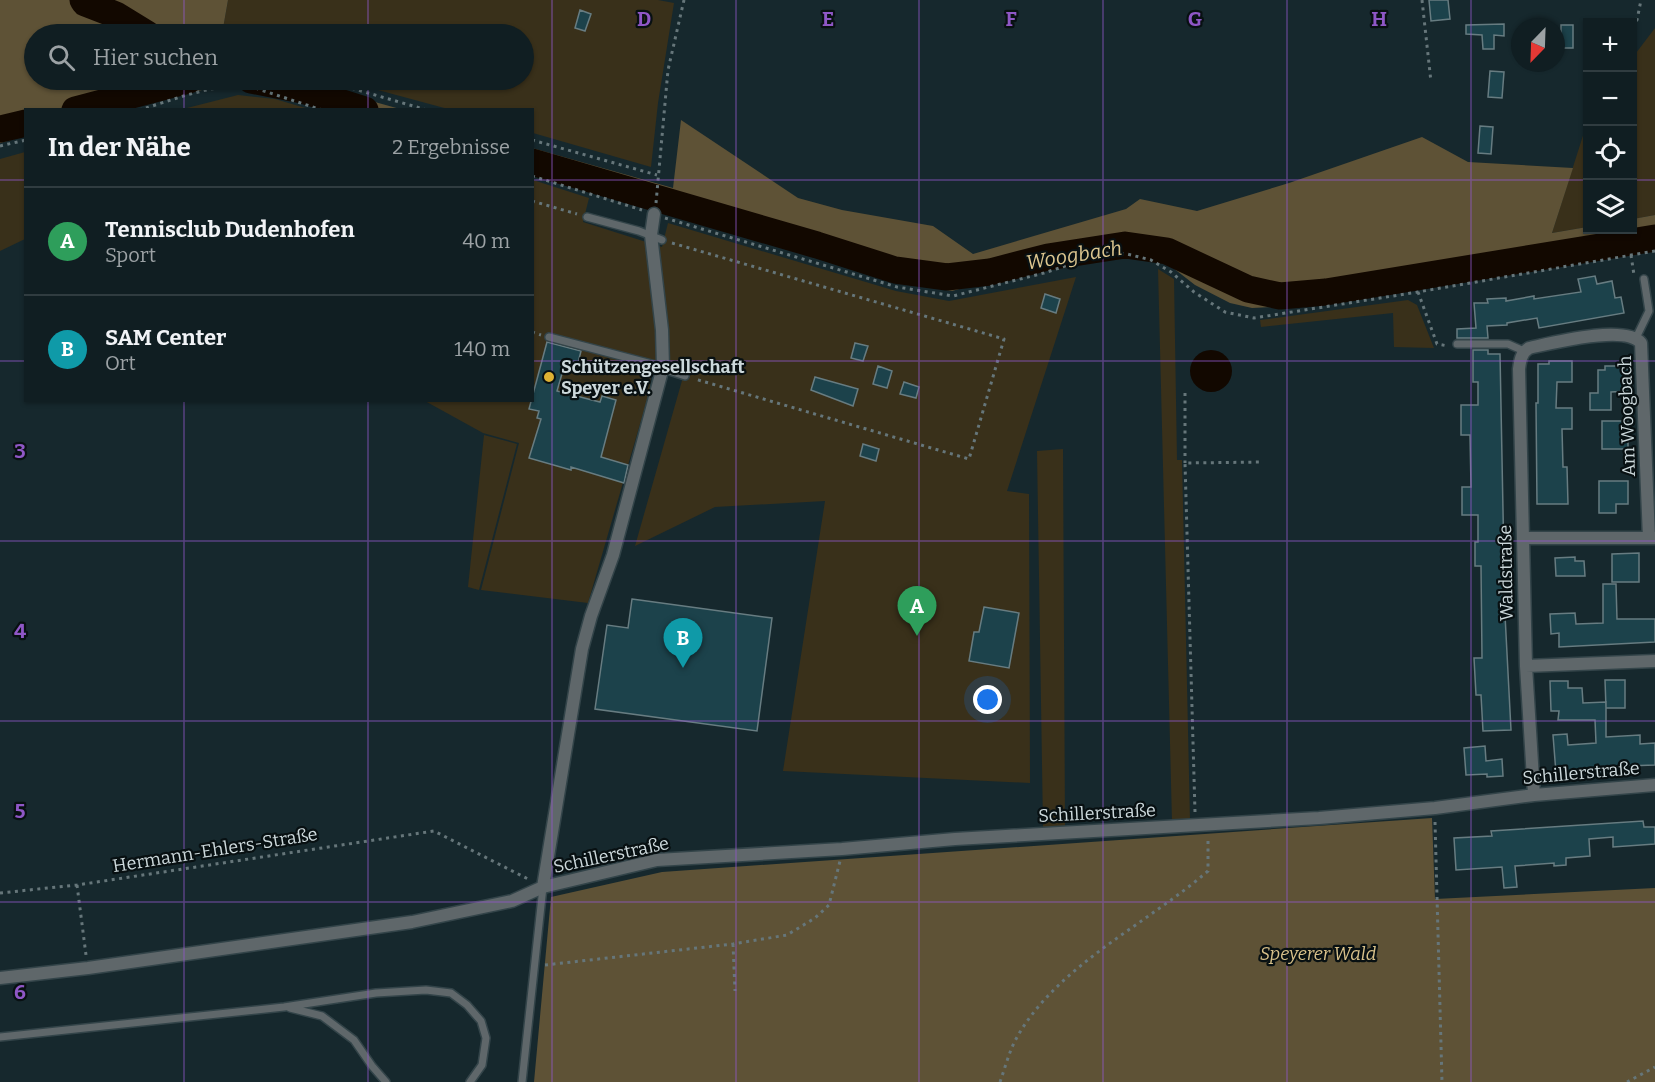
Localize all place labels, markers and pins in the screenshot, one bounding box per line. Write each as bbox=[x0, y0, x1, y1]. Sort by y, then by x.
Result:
place label: Schützengesellschaft Speyer e.V. bbox=[561, 356, 745, 399]
marker: Schützengesellschaft Speyer e.V. bbox=[542, 370, 556, 384]
pin: A bbox=[898, 586, 936, 636]
pin: B bbox=[664, 618, 702, 668]

